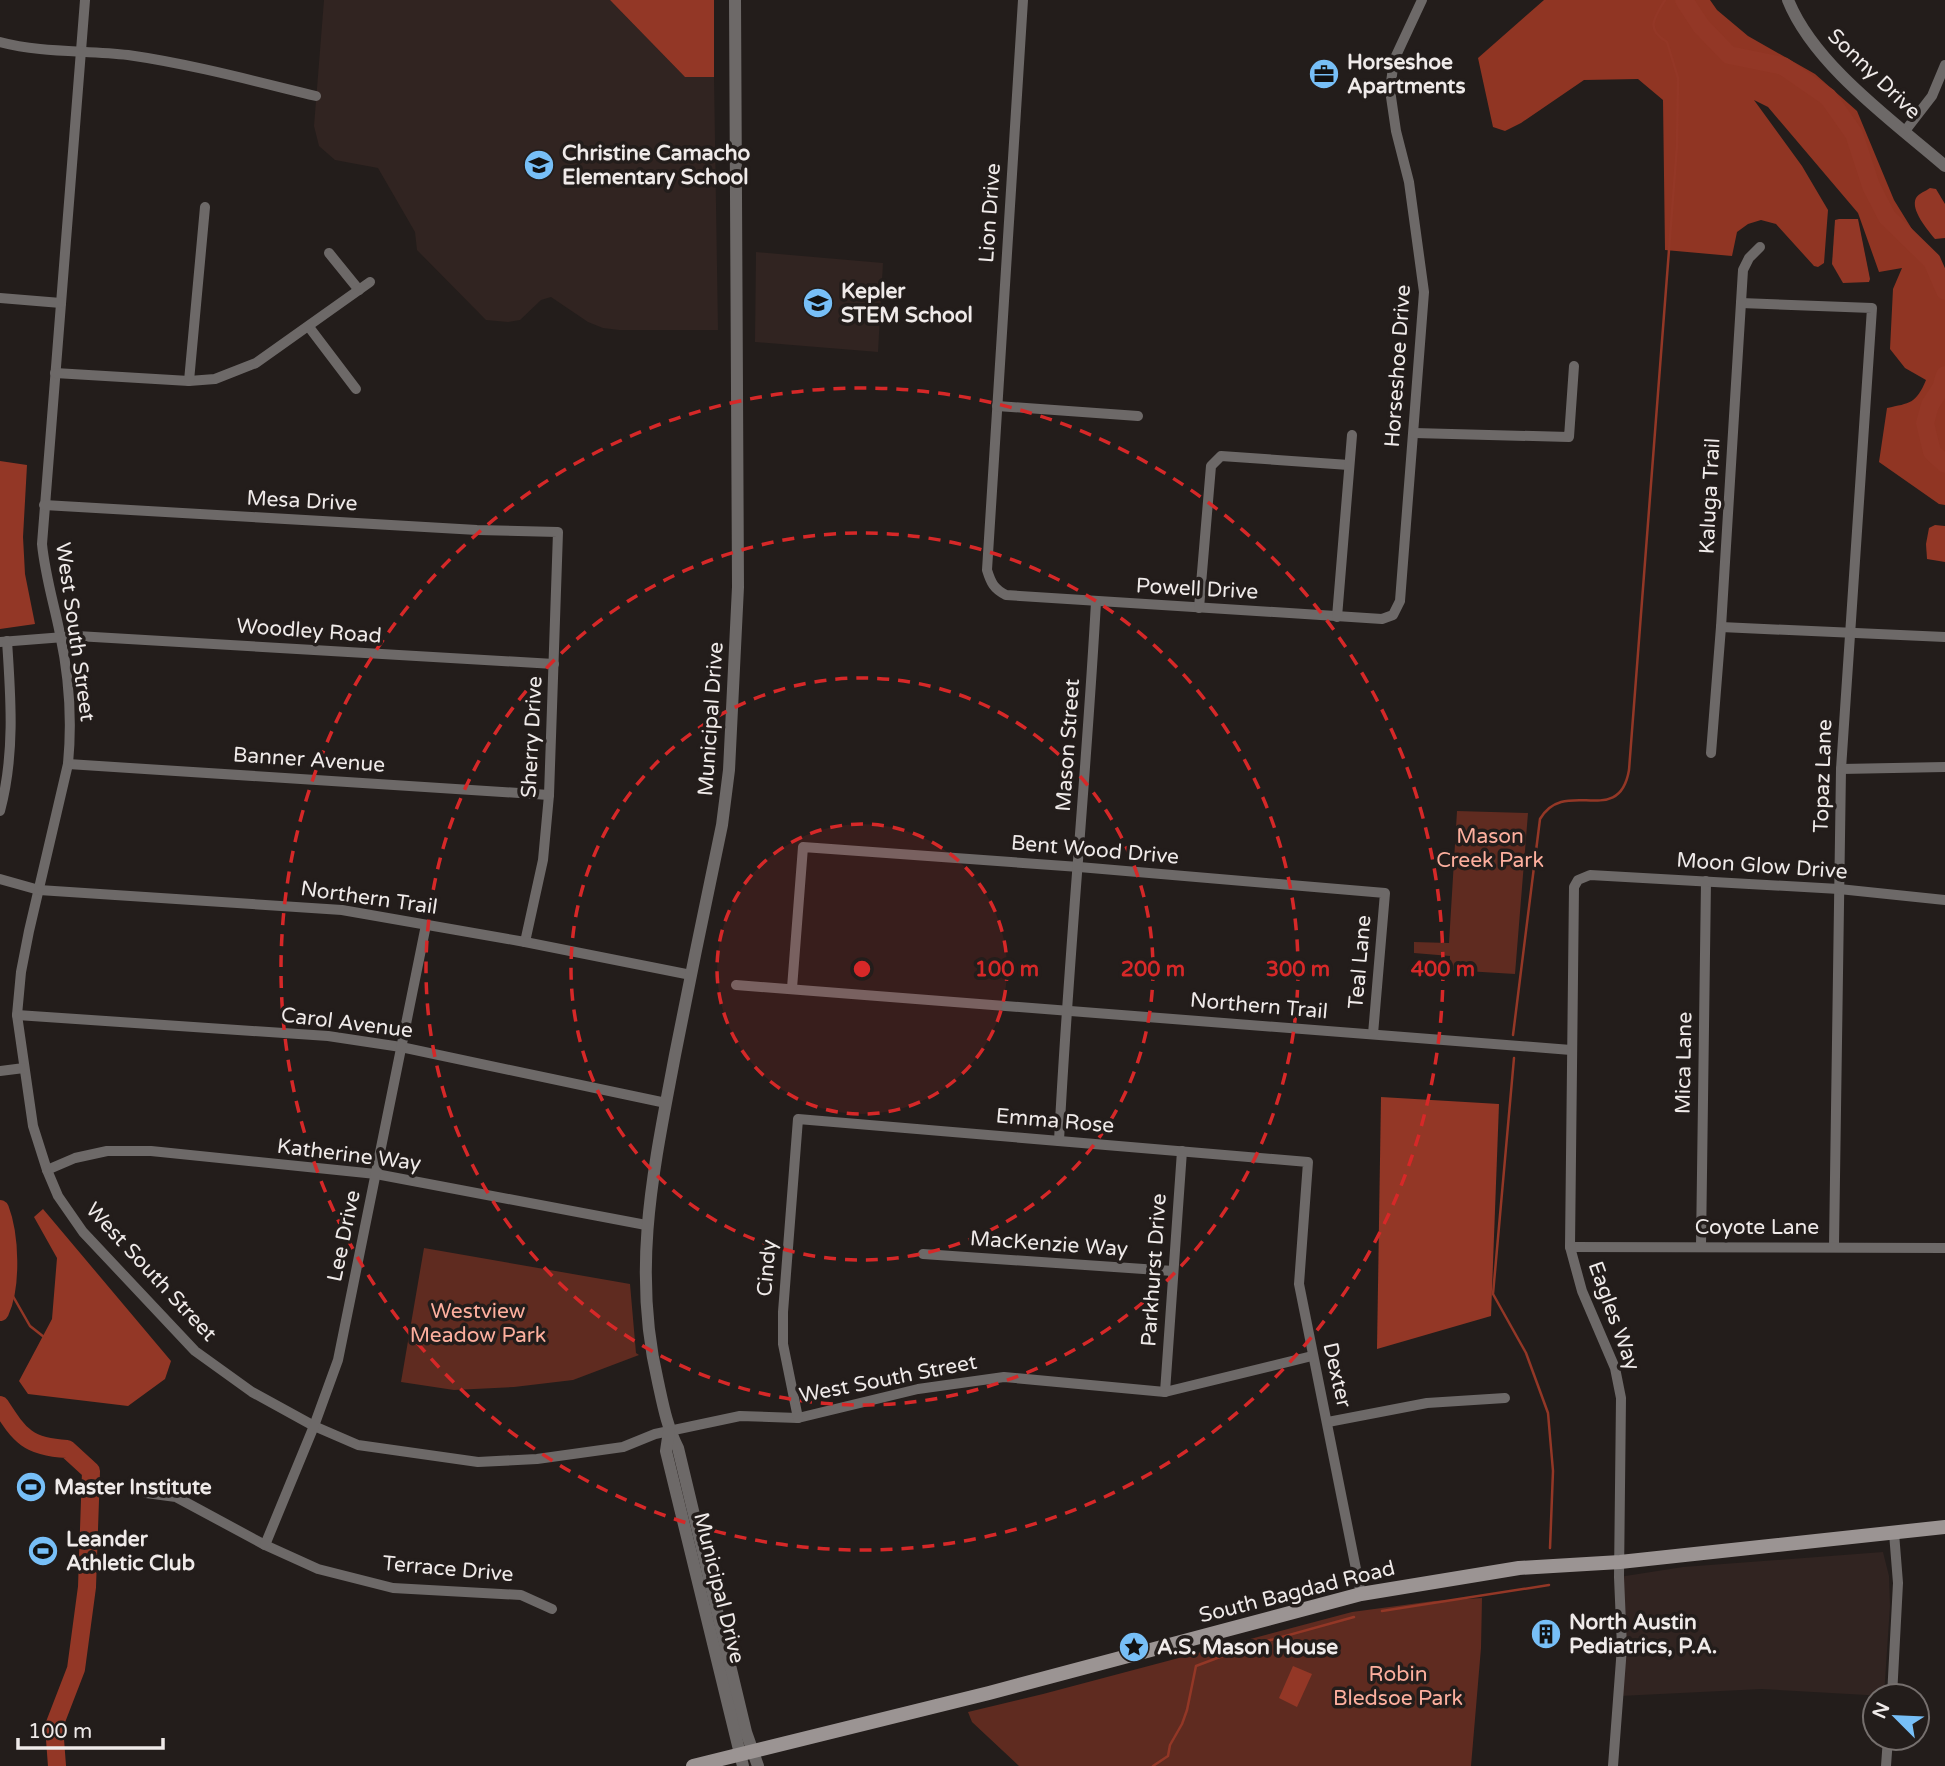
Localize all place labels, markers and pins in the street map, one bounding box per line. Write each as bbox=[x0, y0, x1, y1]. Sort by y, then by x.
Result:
place label: Horseshoe Apartments bbox=[1347, 50, 1465, 99]
office icon: Horseshoe Apartments bbox=[1307, 57, 1341, 91]
place label: Christine Camacho Elementary School bbox=[562, 141, 750, 190]
school or university icon: Christine Camacho Elementary School bbox=[522, 148, 556, 182]
place label: Kepler STEM School bbox=[841, 279, 973, 328]
school or university icon: Kepler STEM School bbox=[801, 286, 835, 320]
centre of rings bbox=[850, 957, 874, 981]
sports icon: Master Institute bbox=[14, 1470, 48, 1504]
place label: Master Institute bbox=[54, 1475, 212, 1500]
place label: Leander Athletic Club bbox=[66, 1527, 195, 1576]
sports icon: Leander Athletic Club bbox=[26, 1534, 60, 1568]
place label: North Austin Pediatrics, P.A. bbox=[1569, 1610, 1717, 1659]
building icon: North Austin Pediatrics, P.A. bbox=[1529, 1617, 1563, 1651]
place icon: A.S. Mason House bbox=[1117, 1630, 1151, 1664]
place label: A.S. Mason House bbox=[1157, 1635, 1338, 1660]

